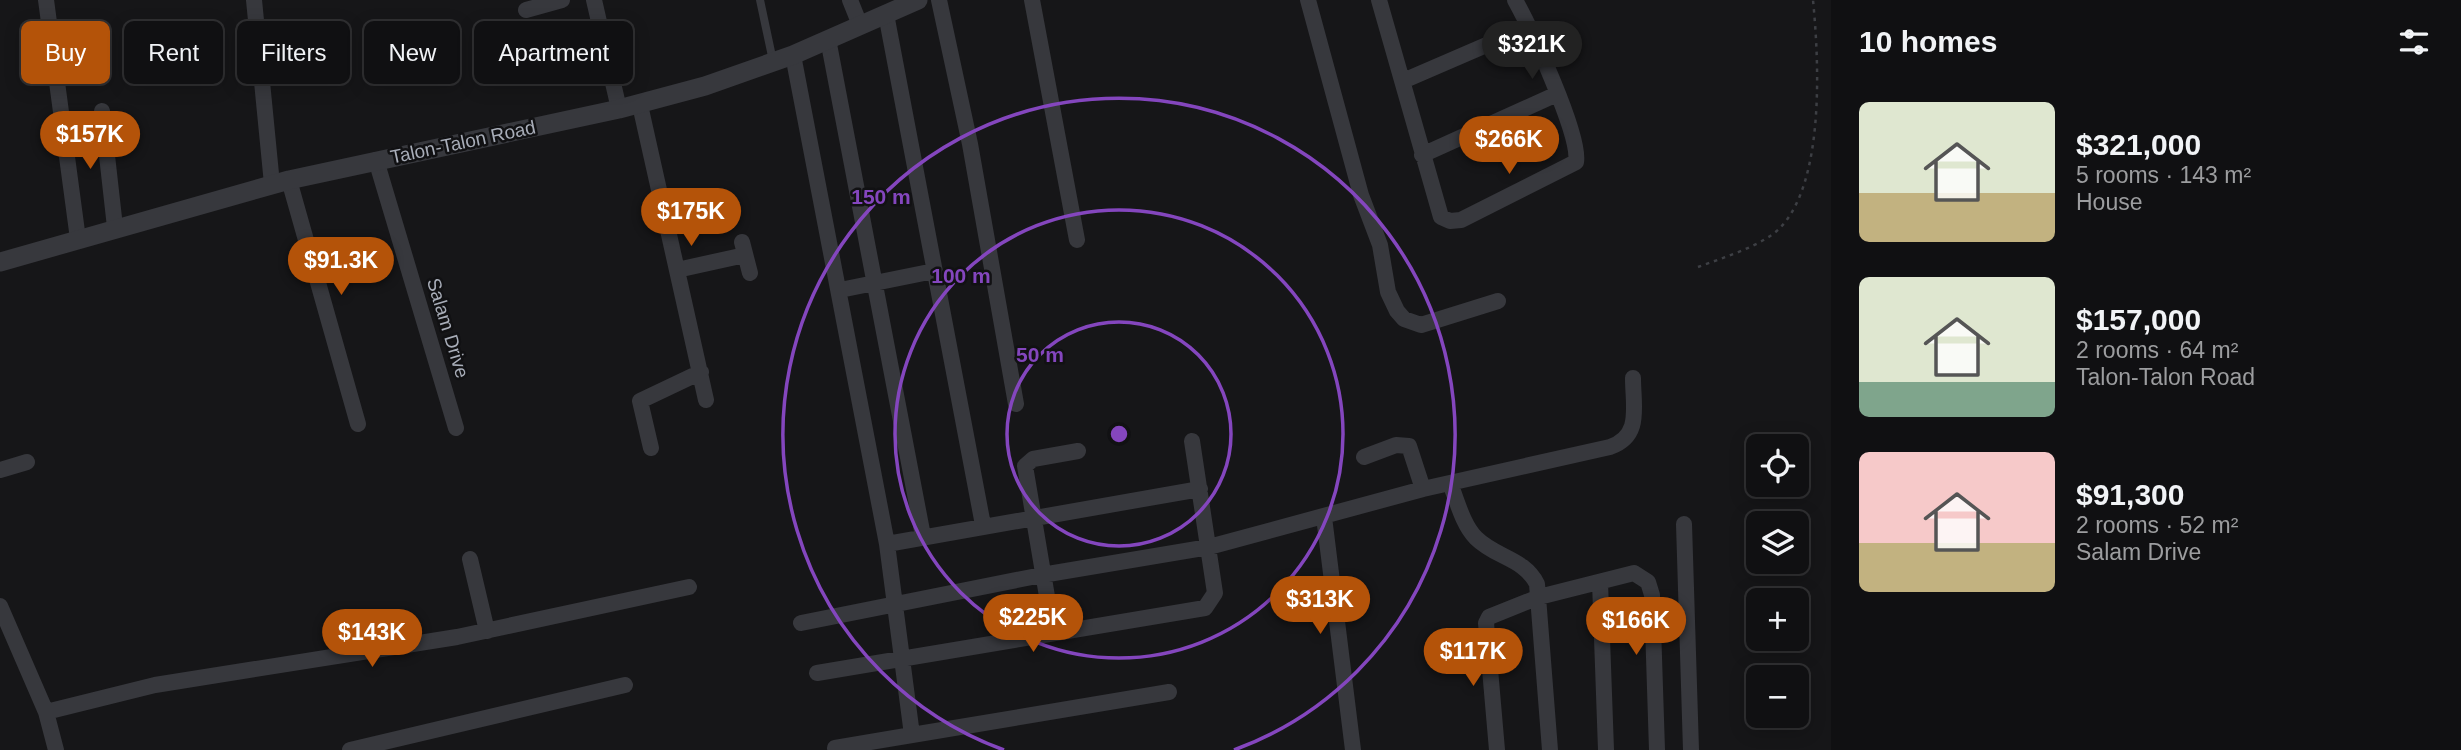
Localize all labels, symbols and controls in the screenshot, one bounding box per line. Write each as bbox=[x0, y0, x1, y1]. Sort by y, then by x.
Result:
chip: Buy bbox=[21, 21, 110, 84]
chip: Rent bbox=[124, 21, 223, 84]
chip: Filters bbox=[237, 21, 350, 84]
chip: New bbox=[364, 21, 460, 84]
chip: Apartment bbox=[474, 21, 633, 84]
pin: $321K bbox=[1483, 22, 1581, 81]
icon: filters bbox=[2395, 23, 2433, 61]
text: 10 homes bbox=[1859, 25, 1997, 58]
text: $321K bbox=[1498, 31, 1566, 57]
pin: $157K bbox=[41, 111, 139, 171]
street label: Talon-Talon Road bbox=[388, 116, 538, 168]
pin: $266K bbox=[1460, 116, 1558, 176]
text: $157K bbox=[56, 121, 124, 147]
text: $266K bbox=[1475, 126, 1543, 152]
text: $321,000 bbox=[2076, 128, 2201, 161]
icon: home bbox=[1915, 130, 1999, 214]
text: 5 rooms · 143 m² bbox=[2076, 162, 2251, 188]
text: 150 m bbox=[851, 185, 911, 208]
pin: $175K bbox=[642, 188, 740, 248]
text: House bbox=[2076, 189, 2142, 215]
text: $175K bbox=[657, 198, 725, 224]
pin: $91.3K bbox=[284, 238, 398, 297]
text: $91.3K bbox=[304, 247, 378, 273]
text: 100 m bbox=[931, 264, 991, 287]
street label: Salam Drive bbox=[423, 275, 473, 381]
text: $157,000 bbox=[2076, 303, 2201, 336]
icon: home bbox=[1915, 305, 1999, 389]
text: 2 rooms · 64 m² bbox=[2076, 337, 2238, 363]
text: 50 m bbox=[1016, 343, 1064, 366]
text: Talon-Talon Road bbox=[2076, 364, 2255, 390]
centre of rings bbox=[1107, 422, 1131, 446]
map controls bbox=[1746, 434, 1809, 728]
button: locate bbox=[1746, 434, 1809, 497]
text: $91,300 bbox=[2076, 478, 2184, 511]
icon: home bbox=[1915, 480, 1999, 564]
button: layers bbox=[1746, 511, 1809, 574]
text: 2 rooms · 52 m² bbox=[2076, 512, 2238, 538]
text: Salam Drive bbox=[2076, 539, 2201, 565]
pin: $313K bbox=[1271, 576, 1369, 636]
text: $313K bbox=[1286, 586, 1354, 612]
button: + bbox=[1746, 588, 1809, 651]
pin: $225K bbox=[984, 594, 1082, 654]
pin: $166K bbox=[1587, 598, 1685, 657]
text: $225K bbox=[999, 604, 1067, 630]
text: $166K bbox=[1602, 607, 1670, 633]
pin: $143K bbox=[323, 610, 421, 669]
text: $143K bbox=[338, 619, 406, 645]
pin: $117K bbox=[1424, 628, 1522, 688]
text: $117K bbox=[1440, 638, 1506, 664]
button: − bbox=[1746, 665, 1809, 728]

